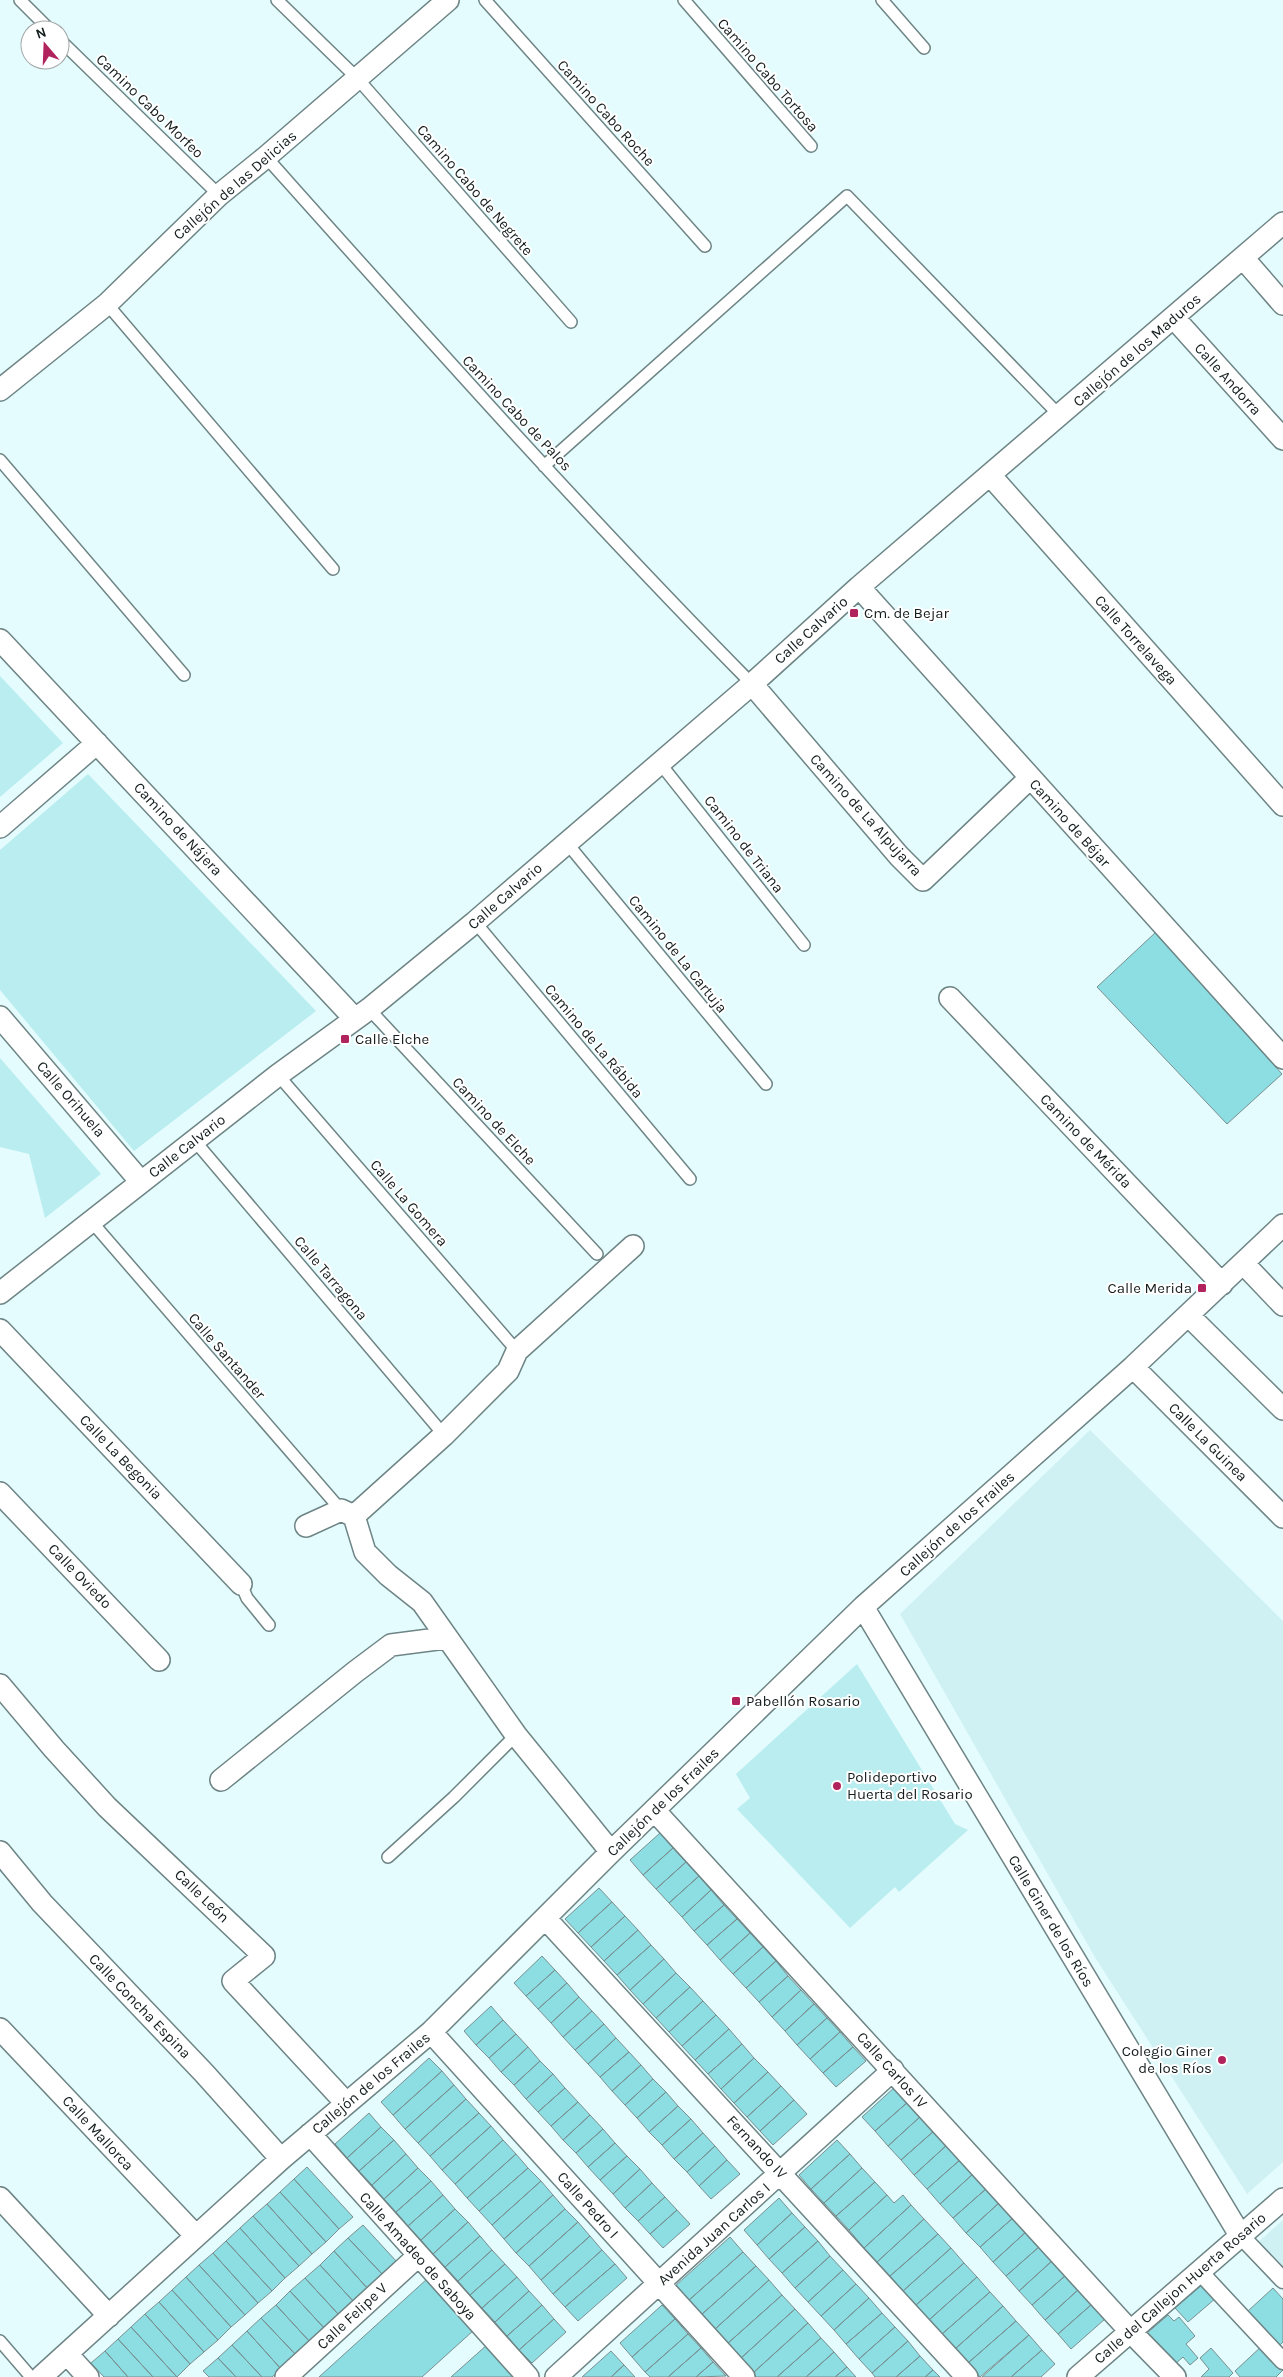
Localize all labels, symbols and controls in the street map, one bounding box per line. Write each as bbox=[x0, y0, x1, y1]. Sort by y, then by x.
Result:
street label: Camino Cabo Tortosa bbox=[714, 14, 822, 136]
north arrow bbox=[20, 20, 70, 70]
text: N bbox=[33, 24, 48, 43]
street label: Camino Cabo Morfeo bbox=[93, 50, 207, 162]
street label: Camino Cabo Roche bbox=[554, 56, 658, 170]
street label: Camino Cabo de Negrete bbox=[413, 121, 537, 259]
street label: Callejón de las Delicias bbox=[170, 126, 300, 244]
street label: Callejón de los Maduros bbox=[1069, 290, 1205, 410]
street label: Calle Andorra bbox=[1191, 339, 1265, 419]
street label: Camino Cabo de Palos bbox=[459, 351, 575, 475]
street label: Calle Torrelavega bbox=[1091, 591, 1181, 689]
street label: Calle Calvario bbox=[771, 592, 851, 668]
place label: Cm. de Bejar bbox=[864, 604, 950, 622]
marker: Cm. de Bejar bbox=[848, 607, 860, 619]
street label: Camino de La Alpujarra bbox=[806, 750, 926, 880]
street label: Camino de Béjar bbox=[1026, 775, 1115, 871]
street label: Camino de Nájera bbox=[130, 778, 226, 880]
street label: Camino de Triana bbox=[700, 792, 788, 896]
street label: Calle Calvario bbox=[464, 859, 546, 933]
street label: Camino de La Cartuja bbox=[625, 891, 731, 1017]
street label: Camino de La Rábida bbox=[541, 980, 647, 1102]
place label: Calle Elche bbox=[355, 1030, 429, 1048]
marker: Calle Elche bbox=[339, 1033, 351, 1045]
street label: Calle Orihuela bbox=[33, 1057, 109, 1141]
street label: Camino de Elche bbox=[449, 1073, 539, 1169]
street label: Camino de Mérida bbox=[1036, 1090, 1136, 1192]
street label: Calle Calvario bbox=[145, 1110, 229, 1182]
street label: Calle La Gomera bbox=[366, 1156, 452, 1250]
street label: Calle Tarragona bbox=[290, 1232, 372, 1324]
place label: Calle Merida bbox=[1107, 1279, 1192, 1297]
marker: Calle Merida bbox=[1196, 1282, 1208, 1294]
street label: Calle Santander bbox=[185, 1309, 270, 1403]
street label: Calle La Guinea bbox=[1165, 1399, 1251, 1485]
street label: Calle La Begonia bbox=[76, 1411, 166, 1503]
street label: Callejón de los Frailes bbox=[896, 1468, 1018, 1580]
street label: Calle Oviedo bbox=[44, 1540, 116, 1612]
place label: Pabellón Rosario bbox=[746, 1692, 860, 1710]
marker: Pabellón Rosario bbox=[730, 1695, 742, 1707]
street label: Callejón de los Frailes bbox=[603, 1744, 723, 1860]
place label: Polideportivo Huerta del Rosario bbox=[847, 1768, 973, 1803]
marker: Polideportivo Huerta del Rosario bbox=[831, 1780, 843, 1792]
street label: Calle Giner de los Ríos bbox=[1004, 1852, 1098, 1990]
street label: Calle León bbox=[171, 1866, 233, 1926]
street label: Calle Concha Espina bbox=[85, 1950, 195, 2062]
street label: Callejón de los Frailes bbox=[308, 2028, 434, 2138]
street label: Calle Carlos IV bbox=[853, 2028, 931, 2112]
place label: Colegio Giner de los Ríos bbox=[1122, 2042, 1213, 2077]
marker: Colegio Giner de los Ríos bbox=[1216, 2054, 1228, 2066]
street label: Calle Mallorca bbox=[59, 2092, 137, 2174]
street label: Fernando IV bbox=[723, 2112, 791, 2183]
street label: Calle Pedro I bbox=[553, 2168, 623, 2242]
street label: Avenida Juan Carlos I bbox=[654, 2179, 774, 2289]
street label: Calle Amadeo de Saboya bbox=[356, 2188, 480, 2324]
street label: Calle del Callejon Huerta Rosario bbox=[1090, 2208, 1270, 2368]
street label: Calle Felipe V bbox=[313, 2279, 391, 2353]

